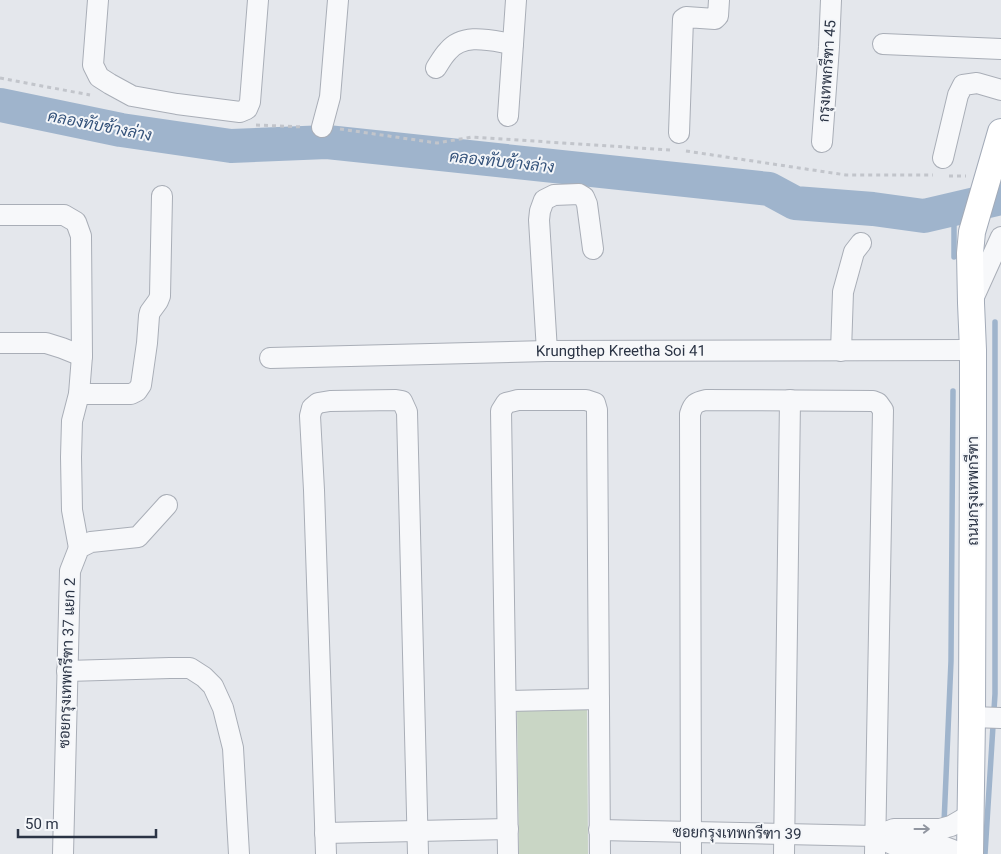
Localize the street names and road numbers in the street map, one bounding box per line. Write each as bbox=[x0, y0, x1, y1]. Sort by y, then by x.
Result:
street label: กรุงเทพกรีฑา 45 bbox=[813, 19, 842, 123]
street label: Krungthep Kreetha Soi 41 bbox=[536, 342, 706, 360]
street label: ถนนกรุงเทพกรีฑา bbox=[963, 436, 984, 546]
street label: ซอยกรุงเทพกรีฑา 37 แยก 2 bbox=[54, 577, 81, 749]
street label: ซอยกรุงเทพกรีฑา 39 bbox=[672, 822, 802, 845]

